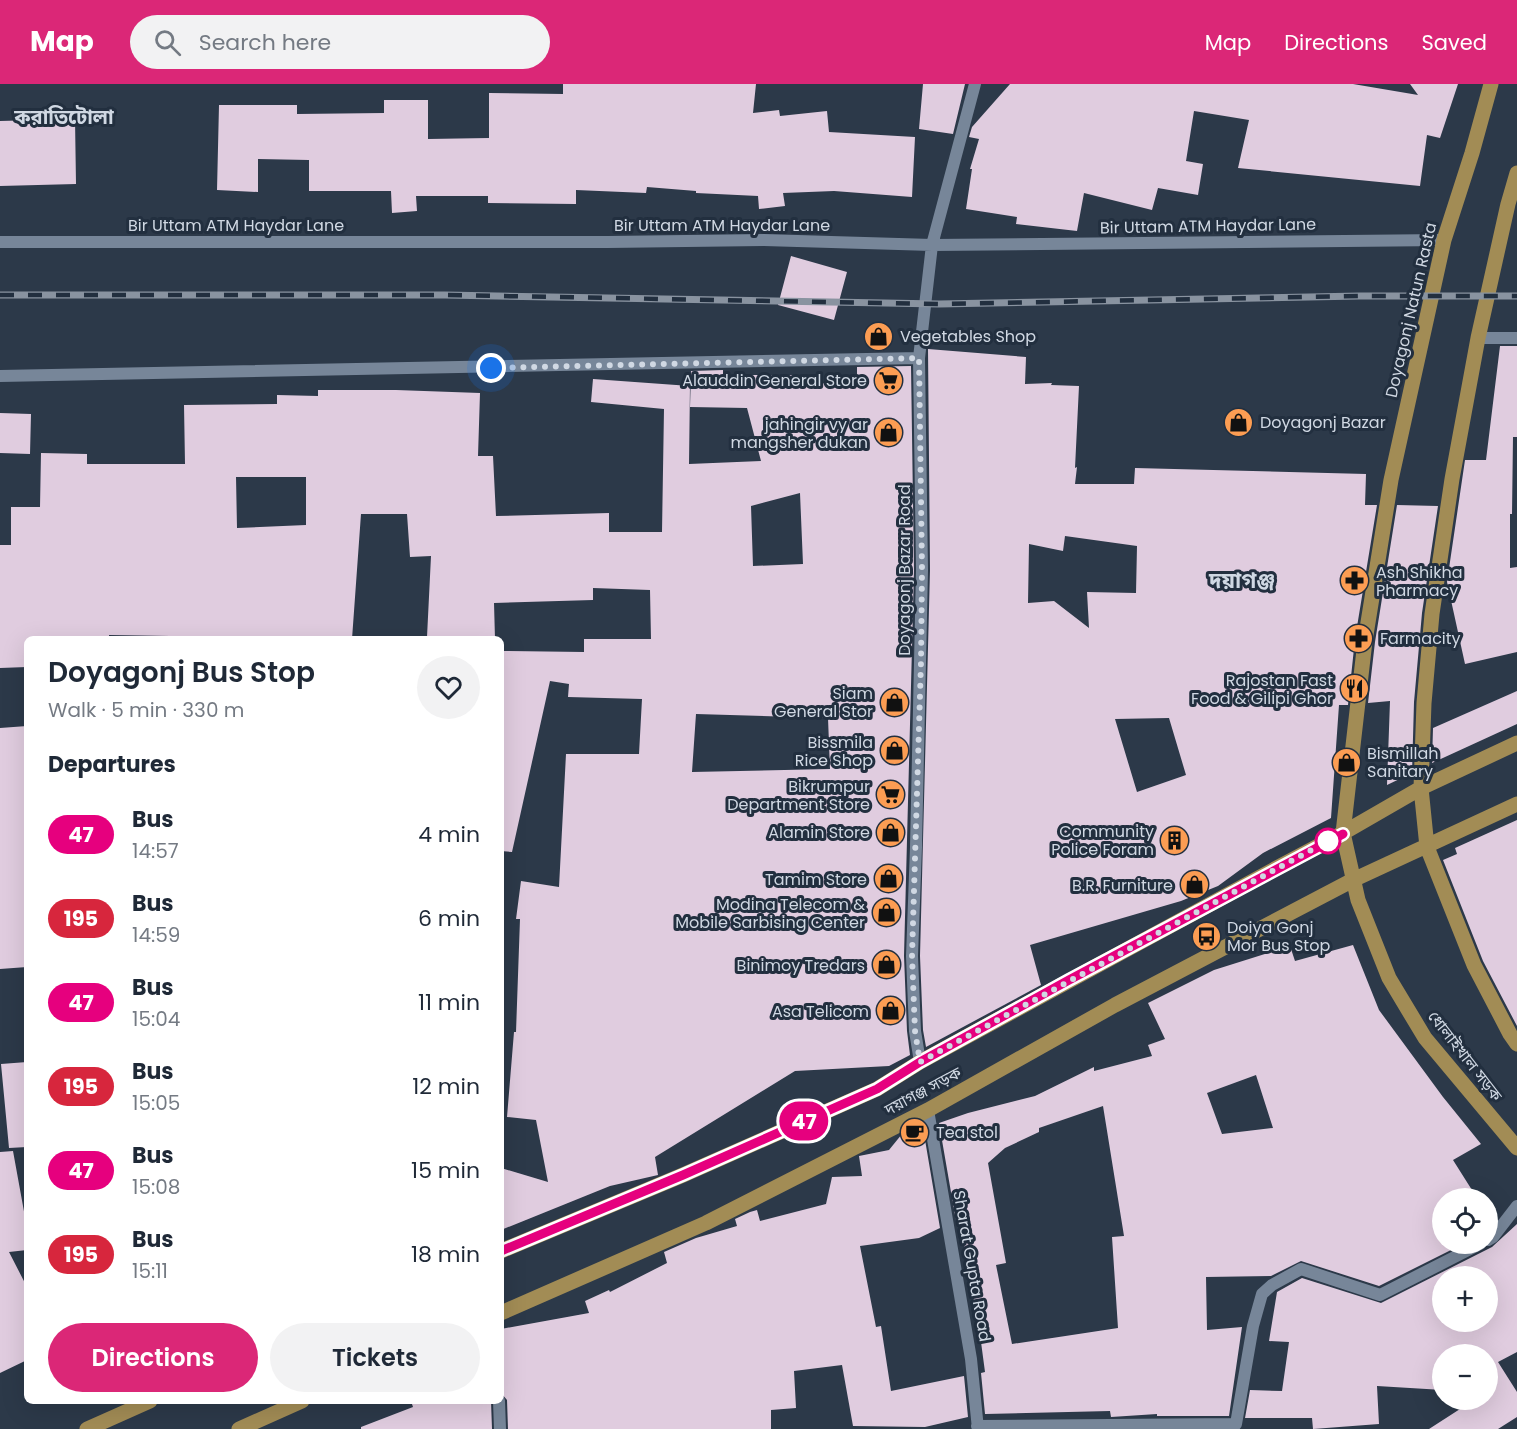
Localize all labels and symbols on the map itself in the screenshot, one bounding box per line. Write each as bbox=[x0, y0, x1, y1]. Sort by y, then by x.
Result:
district label: করাতিটোলা bbox=[13, 103, 114, 131]
street label: Bir Uttam ATM Haydar Lane bbox=[1100, 213, 1316, 239]
street label: Bir Uttam ATM Haydar Lane bbox=[128, 214, 344, 237]
street label: Bir Uttam ATM Haydar Lane bbox=[614, 214, 830, 237]
street label: Doyagonj Natun Rasta bbox=[1380, 220, 1442, 400]
shop icon: Vegetables Shop bbox=[863, 320, 895, 352]
place label: Vegetables Shop bbox=[900, 325, 1036, 348]
your location bbox=[476, 353, 506, 383]
supermarket icon: Alauddin General Store bbox=[872, 364, 904, 396]
place label: Alauddin General Store bbox=[682, 369, 867, 392]
shop icon: Doyagonj Bazar bbox=[1223, 406, 1255, 438]
place label: Doyagonj Bazar bbox=[1260, 411, 1386, 434]
place label: jahingir vy ar mangsher dukan bbox=[731, 413, 868, 454]
shop icon: jahingir vy ar mangsher dukan bbox=[873, 417, 905, 449]
street label: Doyagonj Bazar Road bbox=[893, 484, 916, 656]
place label: Ash Shikha Pharmacy bbox=[1376, 561, 1463, 602]
district label: দয়াগঞ্জ bbox=[1208, 565, 1275, 596]
pharmacy icon: Ash Shikha Pharmacy bbox=[1339, 565, 1371, 597]
pharmacy icon: Farmacity bbox=[1343, 622, 1375, 654]
place label: Farmacity bbox=[1380, 627, 1461, 650]
place label: Rajostan Fast Food & Gilipi Ghor bbox=[1191, 669, 1333, 710]
restaurant icon: Rajostan Fast Food & Gilipi Ghor bbox=[1338, 673, 1370, 705]
place label: Siam General Stor bbox=[774, 682, 873, 723]
shop icon: Siam General Stor bbox=[878, 686, 910, 718]
place label: Bissmila Rice Shop bbox=[795, 731, 873, 772]
shop icon: Bissmila Rice Shop bbox=[878, 735, 910, 767]
place label: Bismillah Sanitary bbox=[1367, 742, 1438, 783]
shop icon: Bismillah Sanitary bbox=[1330, 746, 1362, 778]
place label: Bikrumpur Department Store bbox=[727, 775, 870, 816]
supermarket icon: Bikrumpur Department Store bbox=[875, 779, 907, 811]
shop icon: Alamin Store bbox=[875, 816, 907, 848]
place label: Community Police Foram bbox=[1051, 820, 1154, 861]
place label: Alamin Store bbox=[768, 821, 870, 844]
building icon: Community Police Foram bbox=[1159, 824, 1191, 856]
unlabelled marker bbox=[1315, 828, 1341, 854]
shop icon: Tamim Store bbox=[872, 863, 904, 895]
place label: Tamim Store bbox=[765, 868, 867, 891]
shop icon: B.R. Furniture bbox=[1178, 869, 1210, 901]
place label: B.R. Furniture bbox=[1072, 874, 1173, 897]
place label: Modina Telecom & Mobile Sarbising Center bbox=[675, 893, 865, 934]
shop icon: Modina Telecom & Mobile Sarbising Center bbox=[870, 897, 902, 929]
place label: Doiya Gonj Mor Bus Stop bbox=[1227, 916, 1330, 957]
bus stop icon: Doiya Gonj Mor Bus Stop bbox=[1190, 920, 1222, 952]
shop icon: Binimoy Tredars bbox=[870, 949, 902, 981]
place label: Binimoy Tredars bbox=[737, 954, 865, 977]
shop icon: Asa Telicom bbox=[874, 995, 906, 1027]
place label: Asa Telicom bbox=[772, 1000, 869, 1023]
street label: ধোলাইখাল সড়ক bbox=[1422, 1006, 1508, 1107]
street label: দয়াগঞ্জ সড়ক bbox=[880, 1061, 967, 1121]
line badge: 47 bbox=[777, 1102, 831, 1140]
cafe icon: Tea stol bbox=[899, 1116, 931, 1148]
place label: Tea stol bbox=[936, 1121, 998, 1144]
street label: Sharat Gupta Road bbox=[947, 1188, 997, 1344]

